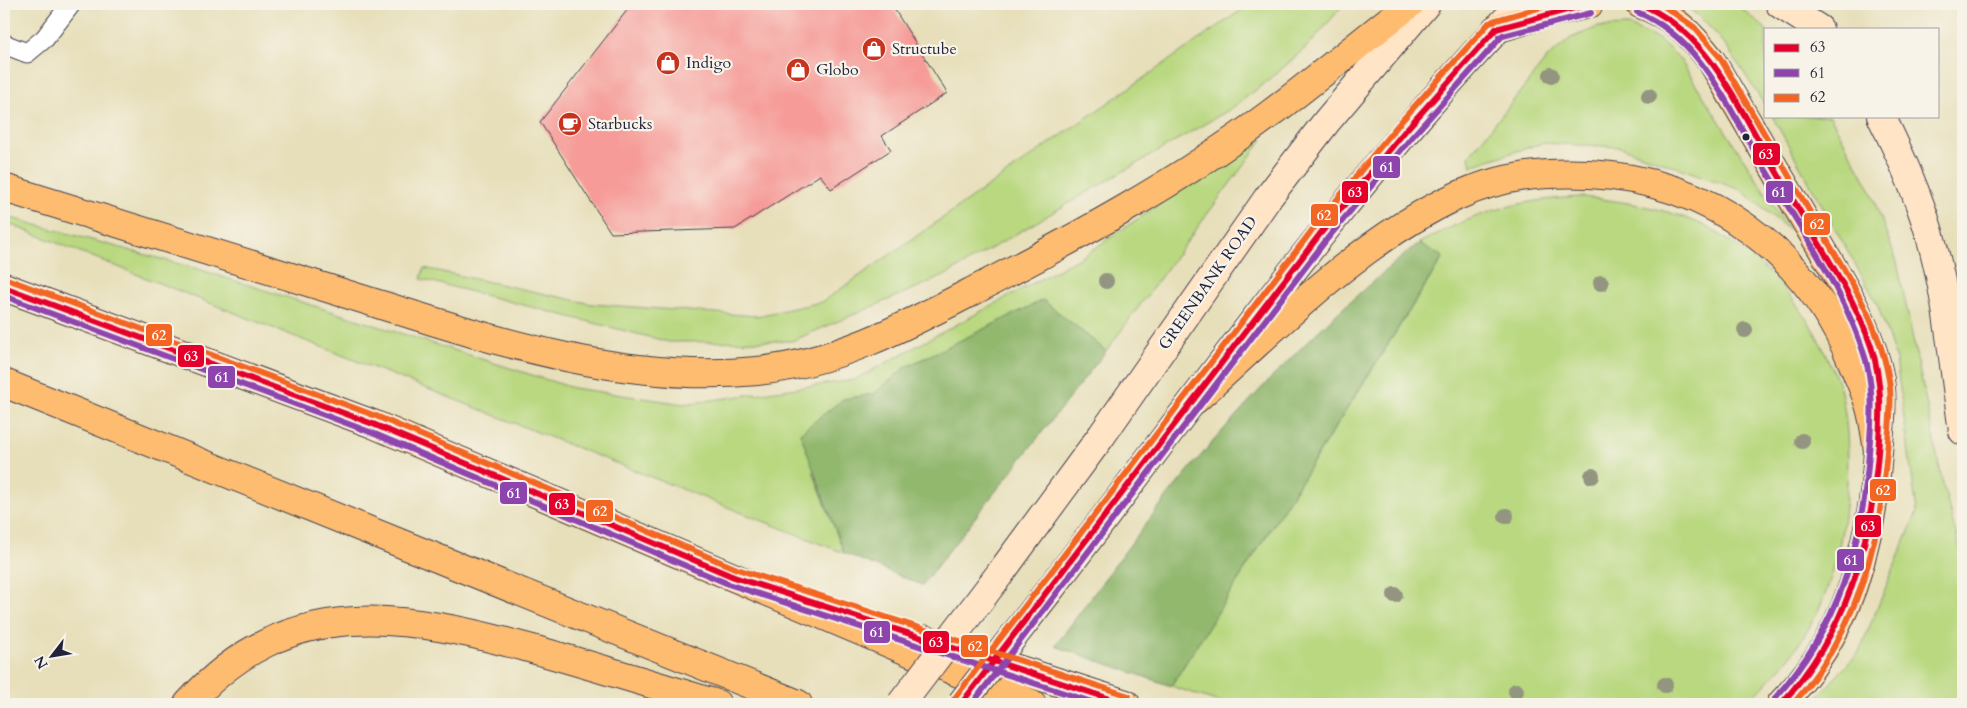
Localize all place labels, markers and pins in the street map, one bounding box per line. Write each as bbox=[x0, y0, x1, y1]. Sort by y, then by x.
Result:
shop icon: Structube bbox=[861, 36, 887, 62]
place label: Structube bbox=[892, 38, 957, 60]
shop icon: Indigo bbox=[655, 50, 681, 76]
place label: Indigo bbox=[686, 52, 732, 74]
shop icon: Globo bbox=[785, 57, 811, 83]
place label: Globo bbox=[816, 59, 859, 81]
cafe icon: Starbucks bbox=[557, 111, 583, 137]
place label: Starbucks bbox=[588, 113, 652, 135]
unlabelled marker bbox=[1741, 132, 1751, 142]

